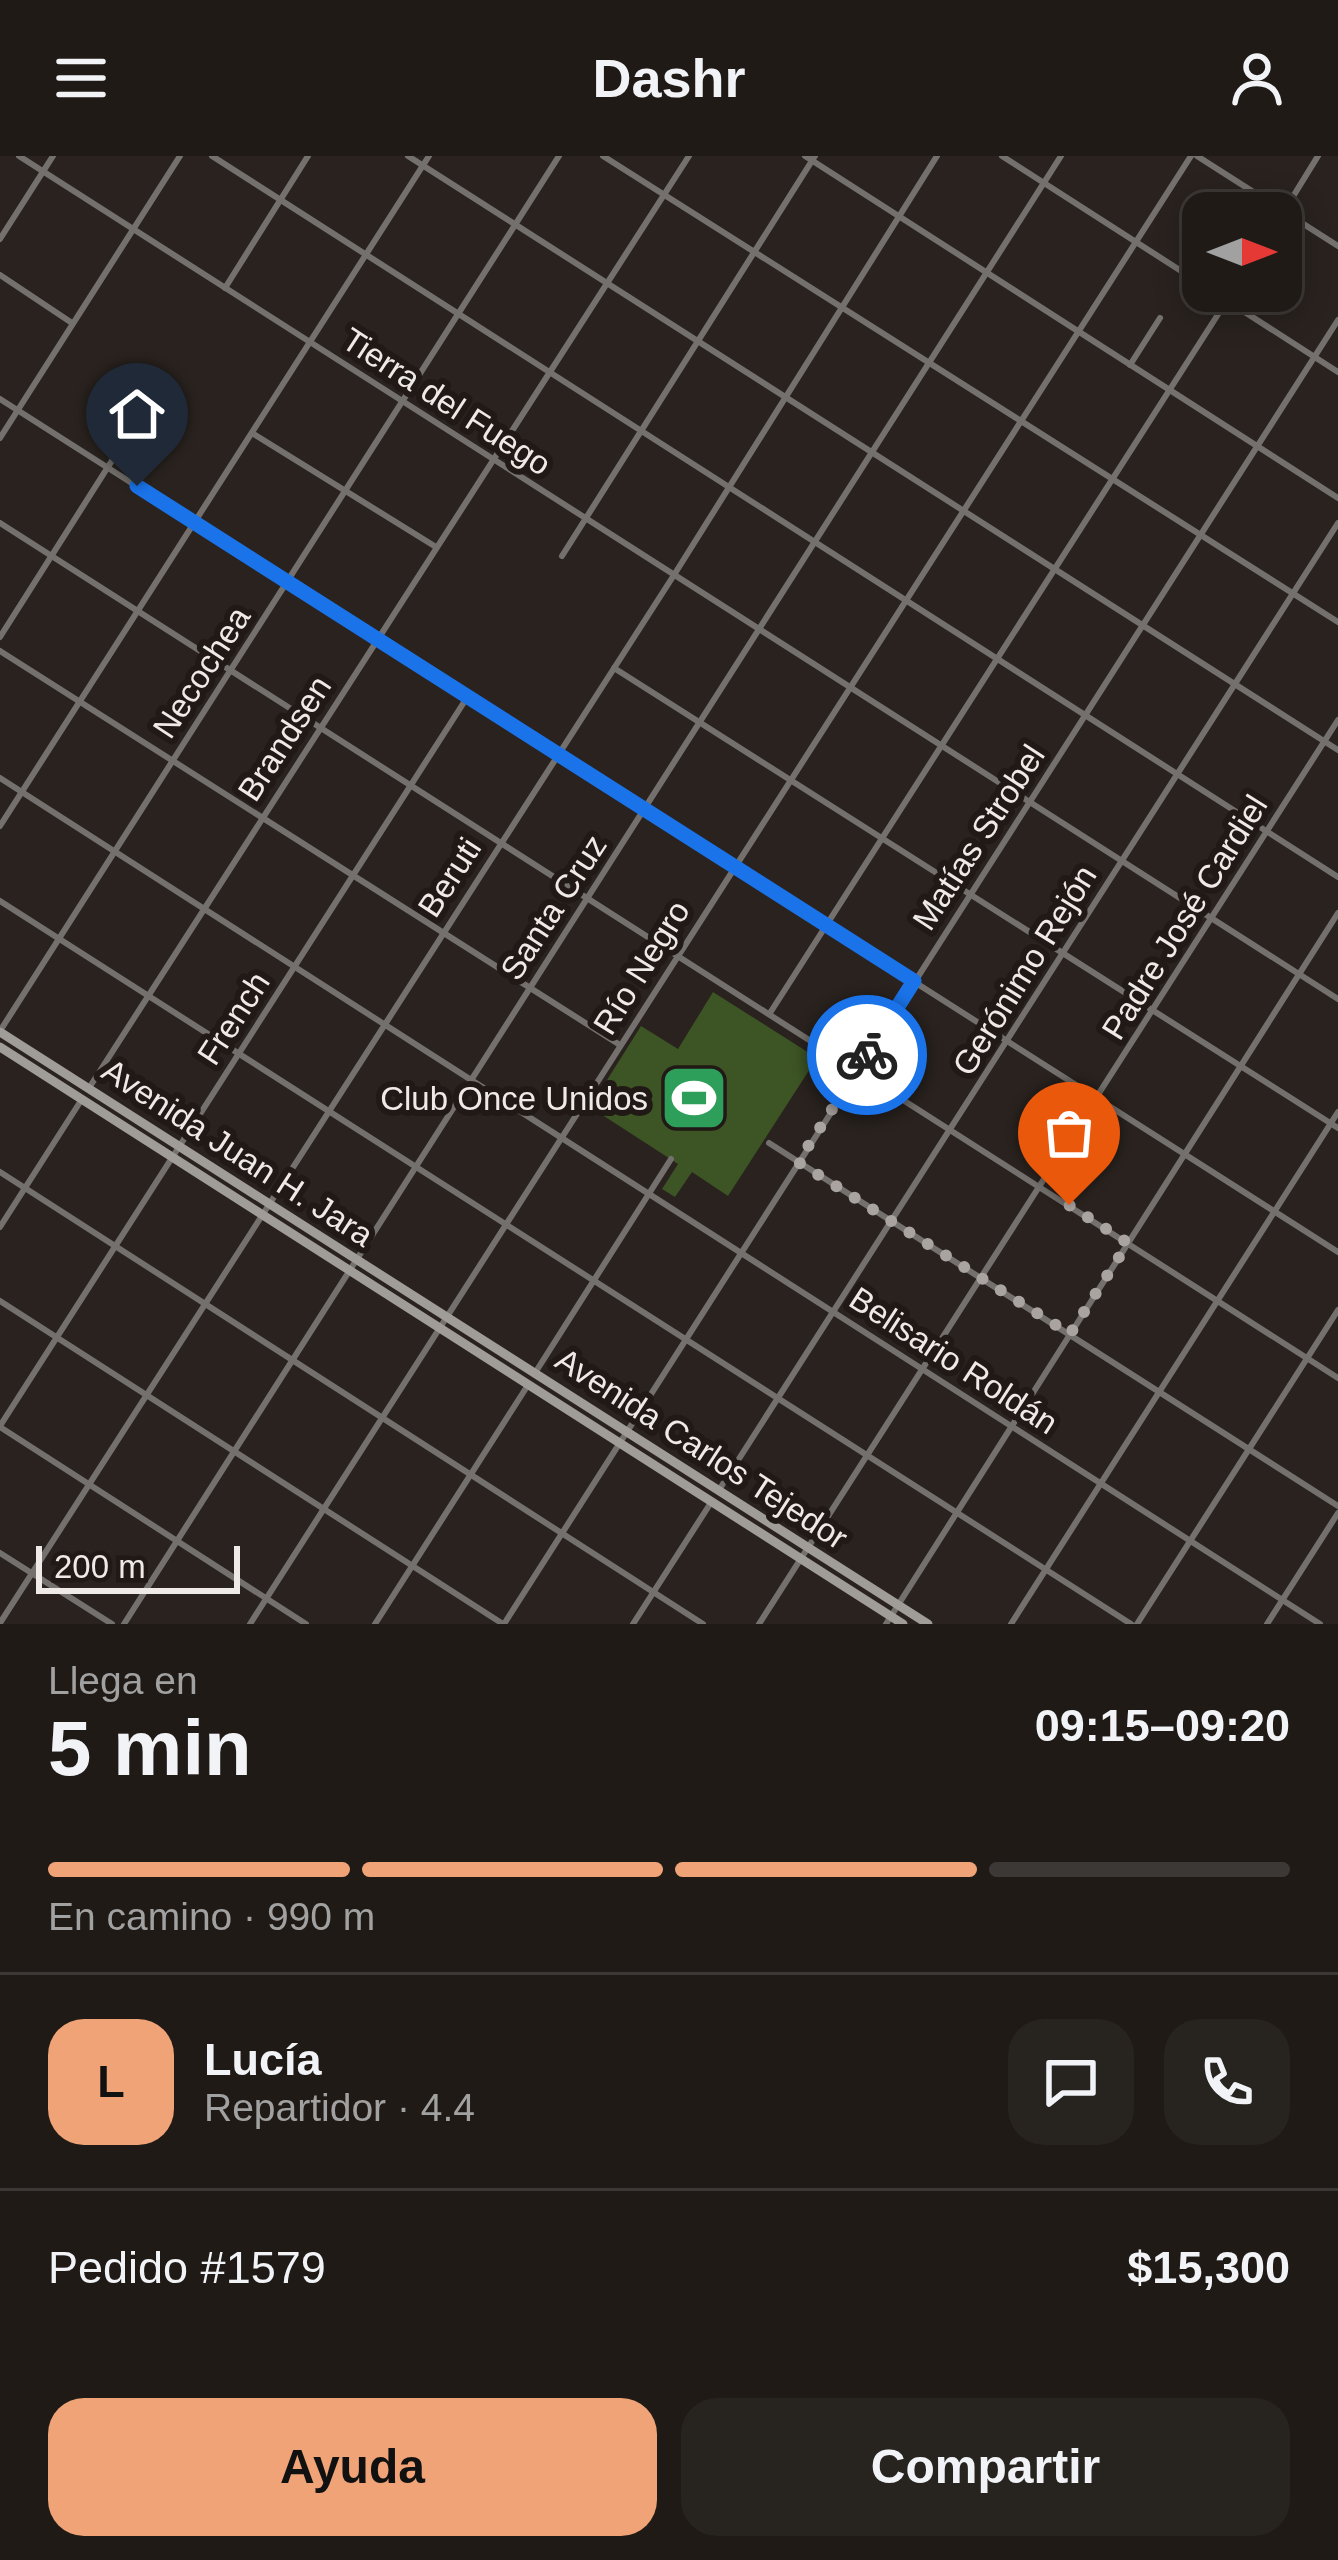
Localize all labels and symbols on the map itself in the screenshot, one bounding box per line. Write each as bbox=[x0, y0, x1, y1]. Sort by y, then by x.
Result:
north arrow bbox=[1182, 192, 1302, 312]
street label: Tierra del Fuego bbox=[336, 320, 558, 483]
pin bbox=[86, 363, 188, 486]
street label: Necochea bbox=[145, 599, 258, 745]
street label: Brandsen bbox=[230, 669, 338, 808]
street label: Matías Strobel bbox=[905, 738, 1052, 937]
street label: Padre José Cardiel bbox=[1094, 788, 1274, 1046]
street label: Santa Cruz bbox=[493, 828, 614, 987]
street label: Beruti bbox=[410, 831, 488, 924]
street label: Gerónimo Rejón bbox=[945, 859, 1104, 1082]
street label: Río Negro bbox=[586, 894, 697, 1041]
street label: French bbox=[190, 965, 277, 1071]
courier bbox=[807, 995, 927, 1115]
street label: Avenida Juan H. Jara bbox=[96, 1051, 380, 1254]
sports icon: Club Once Unidos bbox=[659, 1063, 729, 1133]
place label: Club Once Unidos bbox=[380, 1080, 648, 1117]
pin bbox=[1018, 1082, 1120, 1205]
street label: Belisario Roldán bbox=[843, 1279, 1065, 1441]
street label: Avenida Carlos Tejedor bbox=[549, 1340, 854, 1557]
scale bar bbox=[36, 1540, 240, 1593]

